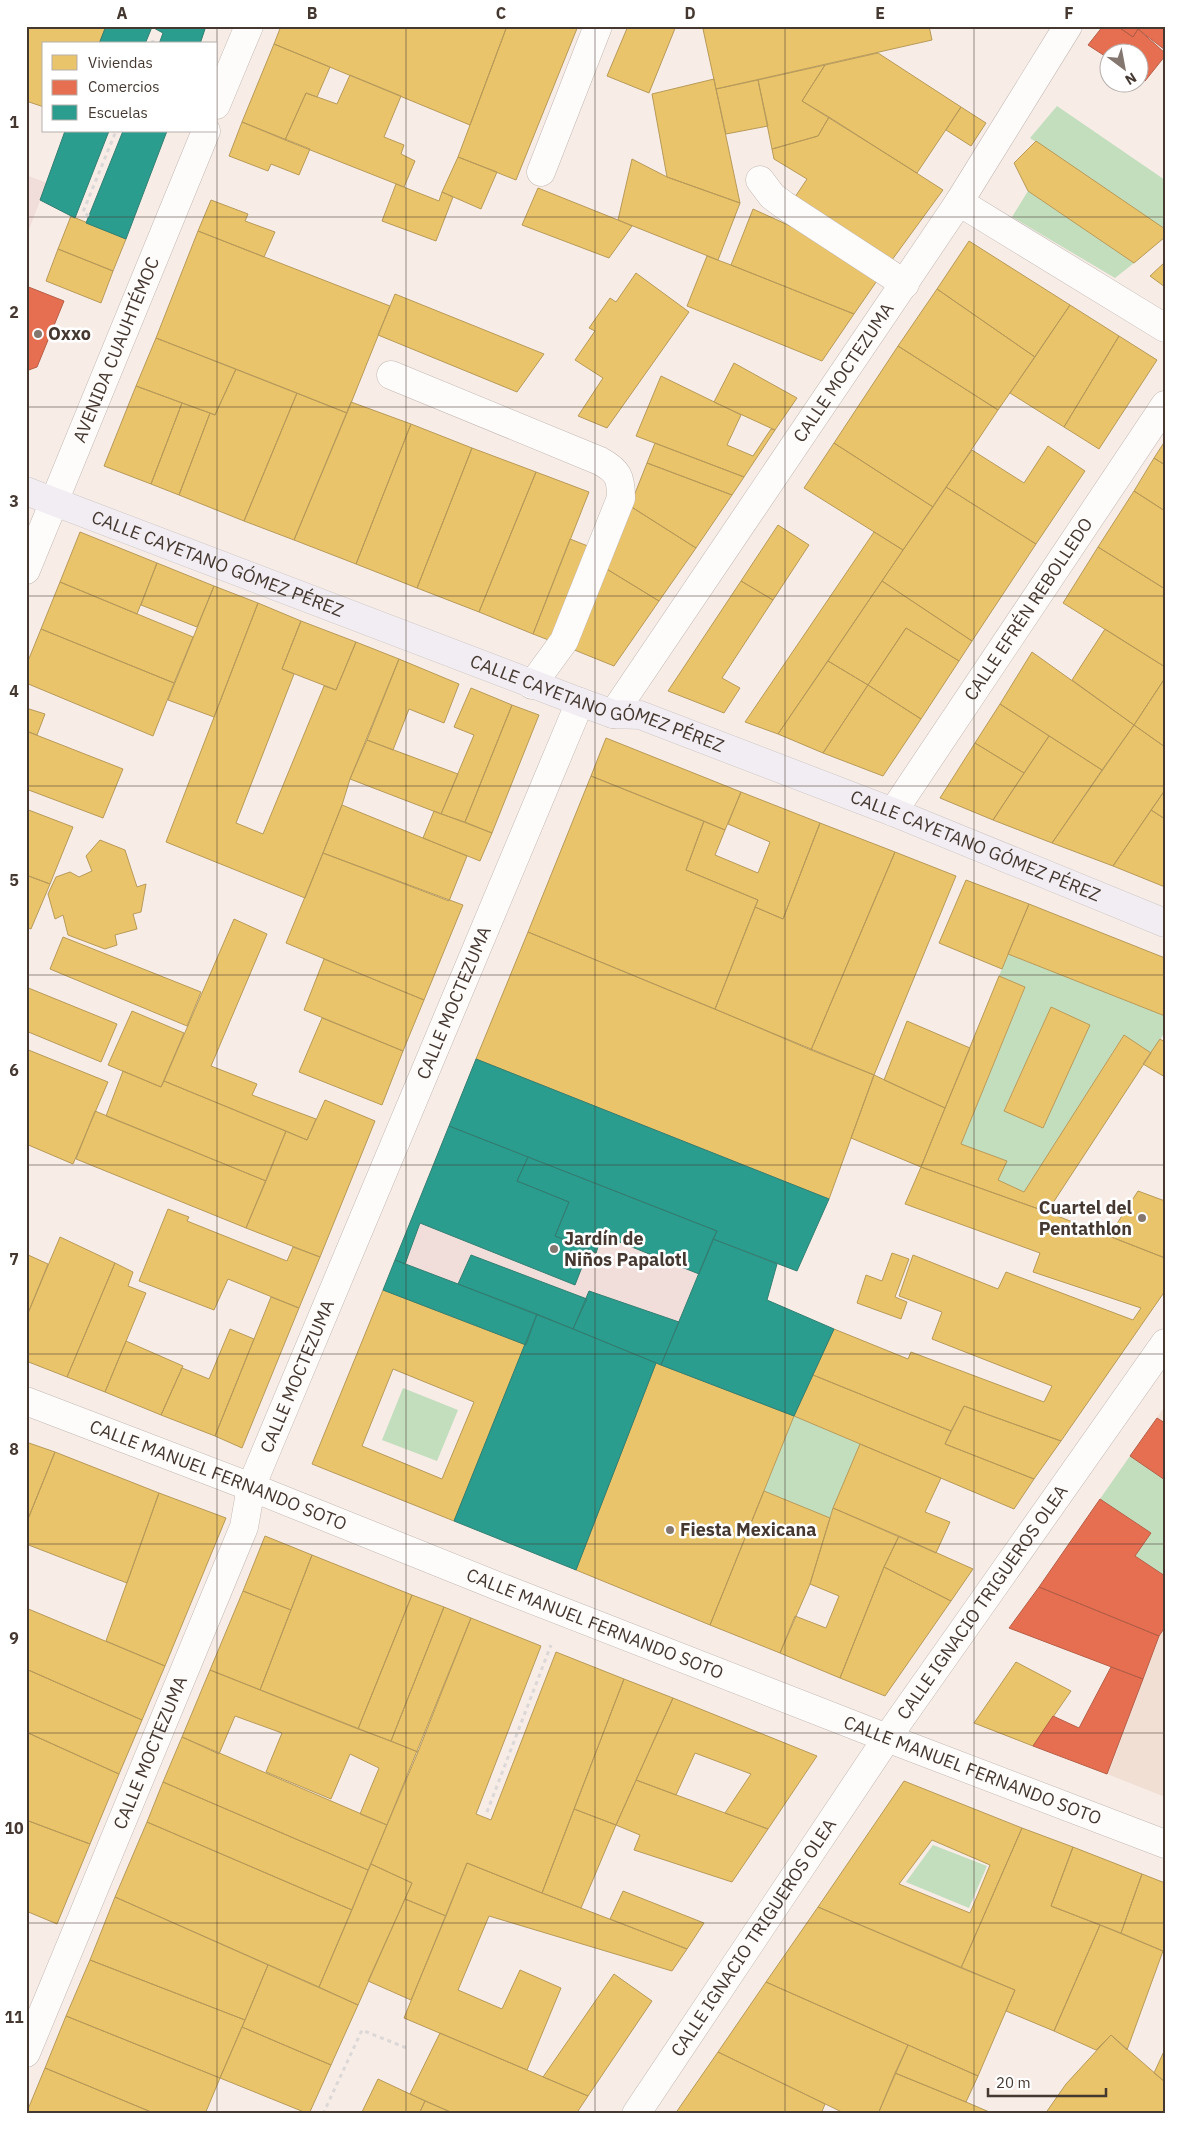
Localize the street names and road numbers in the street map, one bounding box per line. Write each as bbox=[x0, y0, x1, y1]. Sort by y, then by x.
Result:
street label: AVENIDA CUAUHTÉMOC bbox=[67, 253, 164, 446]
street label: CALLE MOCTEZUMA bbox=[788, 298, 899, 447]
street label: CALLE CAYETANO GÓMEZ PÉREZ bbox=[88, 505, 347, 622]
street label: CALLE EFRÉN REBOLLEDO bbox=[959, 513, 1097, 705]
street label: CALLE CAYETANO GÓMEZ PÉREZ bbox=[467, 649, 727, 757]
street label: CALLE CAYETANO GÓMEZ PÉREZ bbox=[847, 785, 1104, 906]
street label: CALLE MOCTEZUMA bbox=[411, 922, 496, 1083]
street label: CALLE MOCTEZUMA bbox=[255, 1296, 339, 1456]
street label: CALLE MANUEL FERNANDO SOTO bbox=[86, 1414, 350, 1535]
street label: CALLE IGNACIO TRIGUEROS OLEA bbox=[892, 1480, 1073, 1724]
street label: CALLE MANUEL FERNANDO SOTO bbox=[463, 1563, 727, 1684]
street label: CALLE MOCTEZUMA bbox=[108, 1672, 192, 1833]
street label: CALLE MANUEL FERNANDO SOTO bbox=[840, 1710, 1105, 1830]
street label: CALLE IGNACIO TRIGUEROS OLEA bbox=[666, 1814, 841, 2061]

